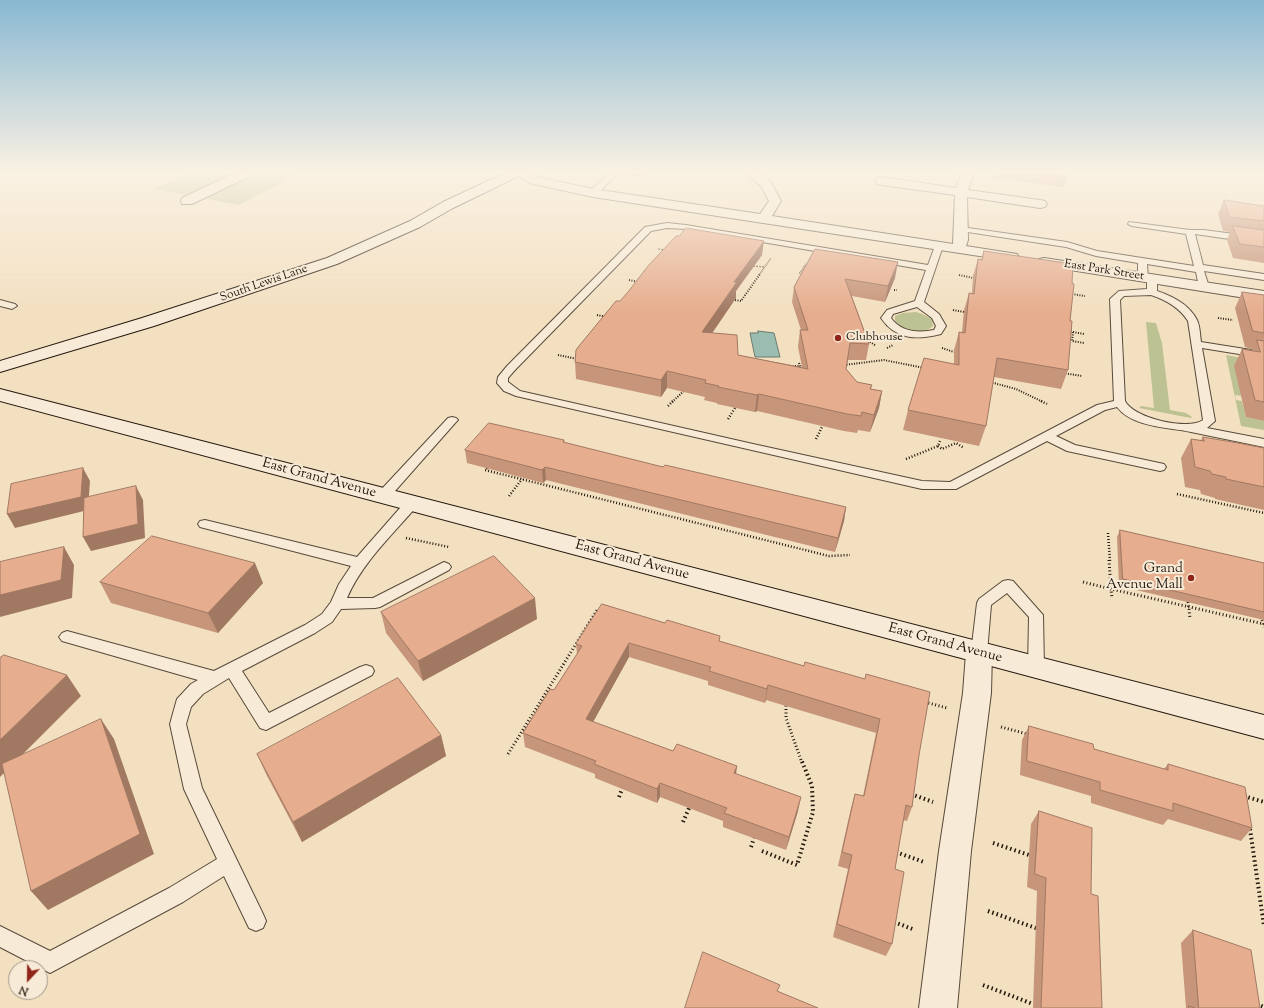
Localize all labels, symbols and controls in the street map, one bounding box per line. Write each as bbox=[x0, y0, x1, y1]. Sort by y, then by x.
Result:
street label: East Park Street bbox=[1063, 258, 1145, 284]
street label: South Lewis Lane bbox=[218, 262, 310, 306]
place label: Clubhouse bbox=[846, 331, 903, 345]
marker: Clubhouse bbox=[833, 333, 843, 343]
street label: East Grand Avenue bbox=[260, 456, 378, 502]
street label: East Grand Avenue bbox=[573, 538, 691, 584]
place label: Grand Avenue Mall bbox=[1106, 562, 1183, 594]
marker: Grand Avenue Mall bbox=[1186, 573, 1196, 583]
street label: East Grand Avenue bbox=[886, 621, 1004, 667]
north arrow bbox=[8, 960, 48, 1000]
text: N bbox=[17, 981, 31, 999]

